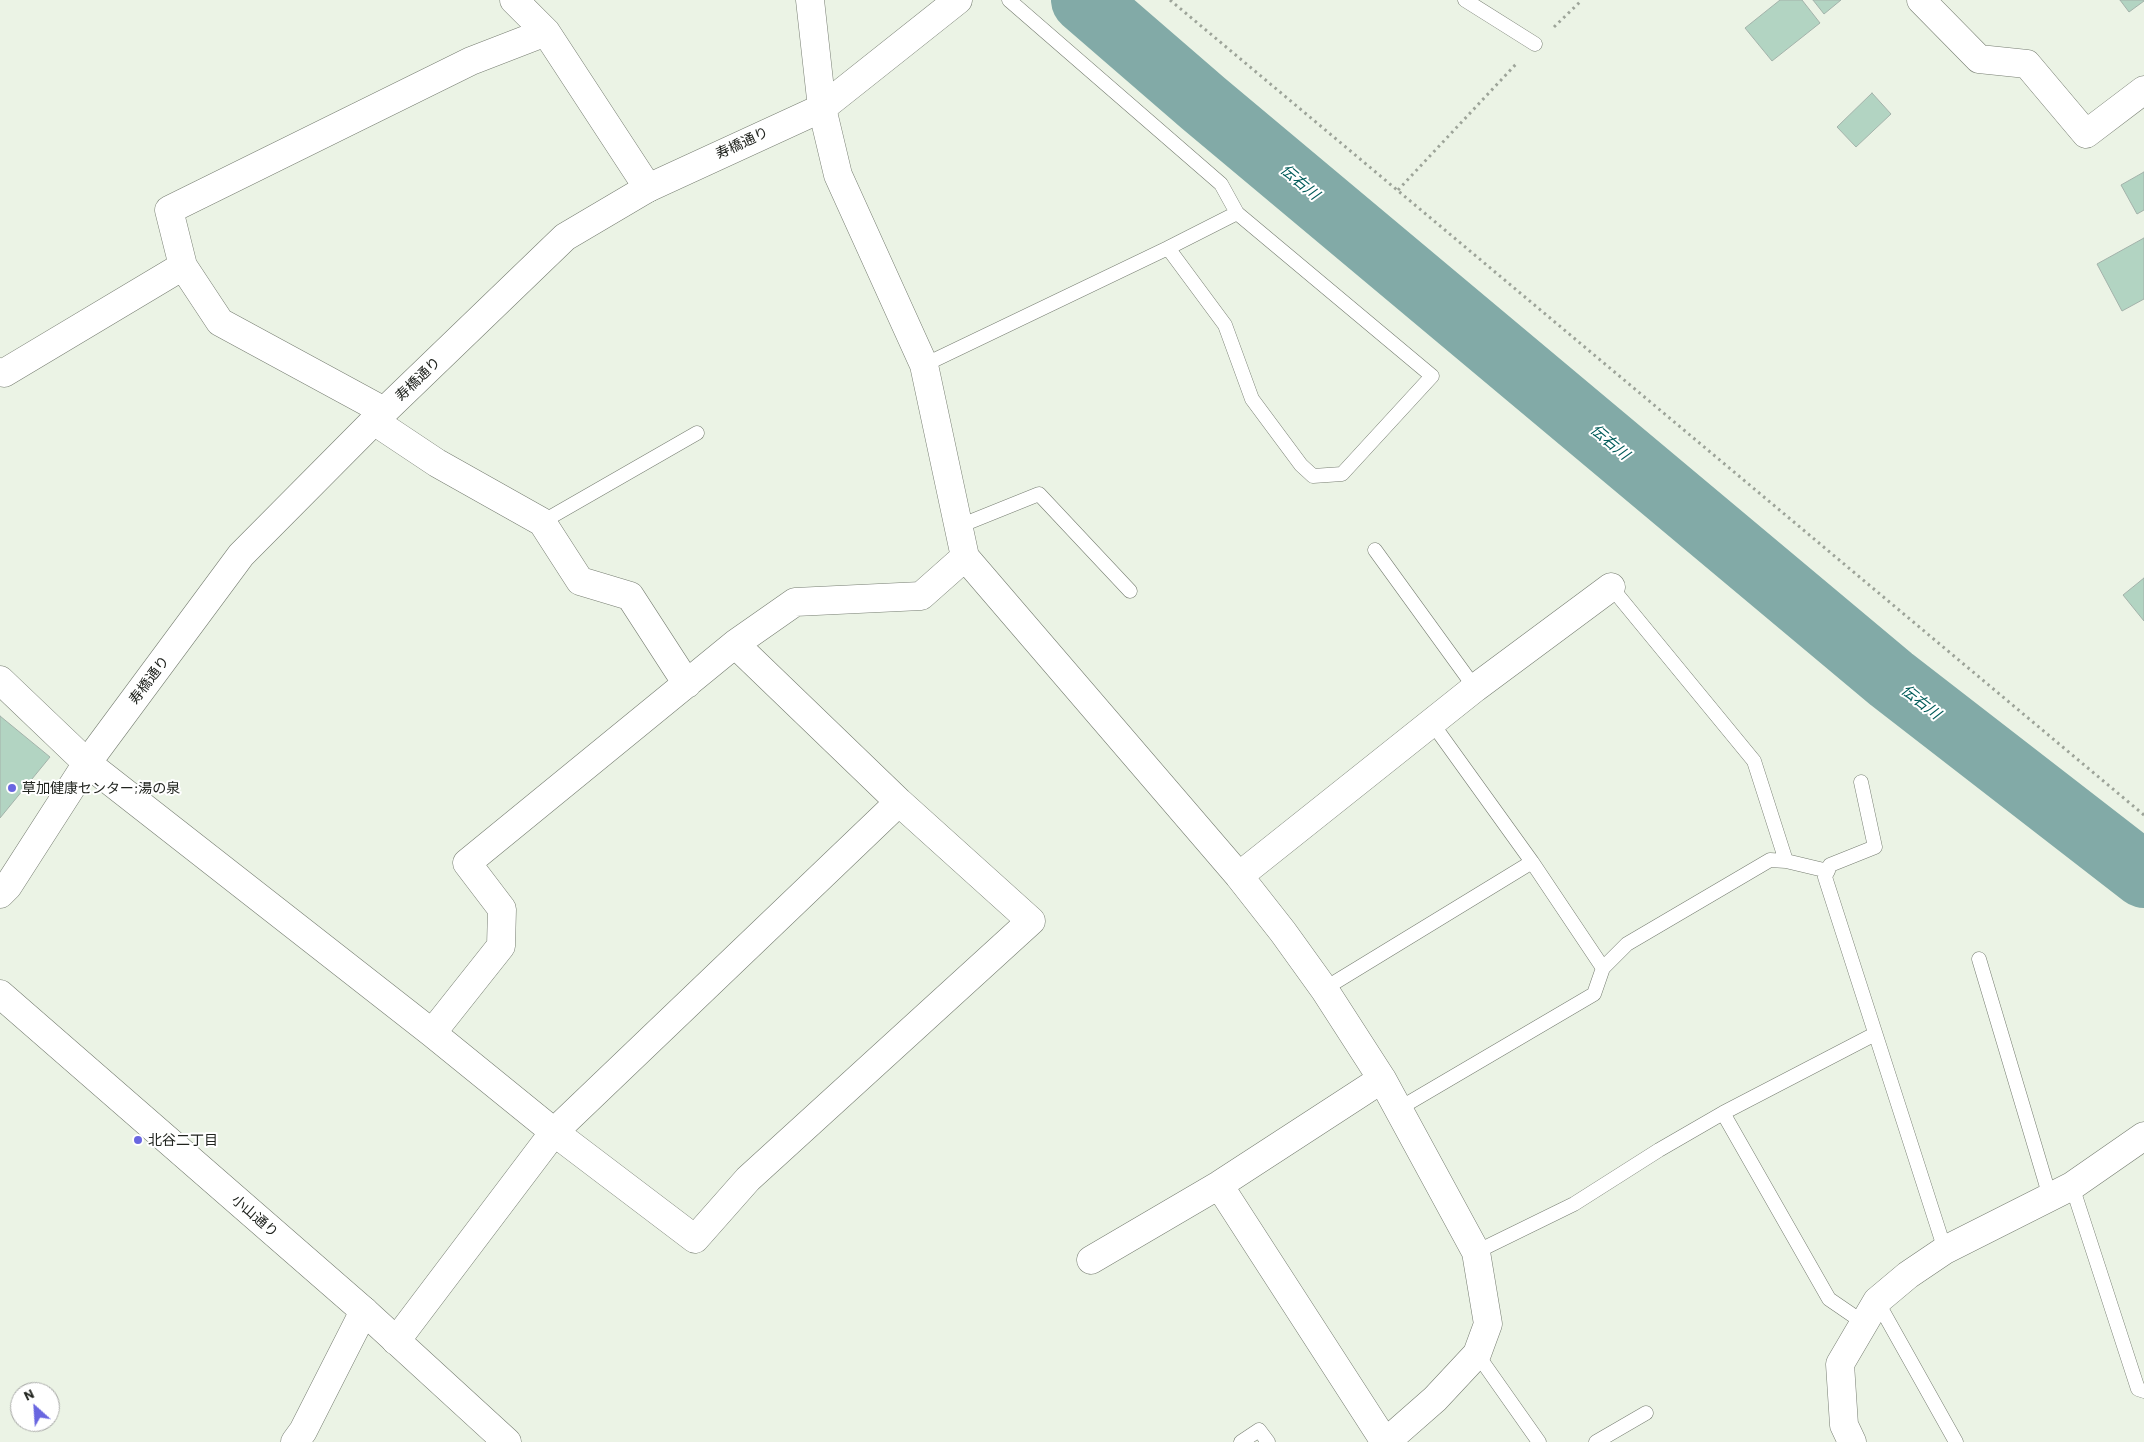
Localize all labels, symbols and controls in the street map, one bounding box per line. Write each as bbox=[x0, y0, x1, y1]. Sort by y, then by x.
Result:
street label: 寿橋通り bbox=[713, 124, 771, 162]
water label: 伝右川 bbox=[1277, 161, 1323, 203]
street label: 寿橋通り bbox=[392, 354, 444, 404]
water label: 伝右川 bbox=[1587, 421, 1633, 463]
street label: 寿橋通り bbox=[125, 653, 173, 707]
water label: 伝右川 bbox=[1898, 681, 1944, 723]
place label: 草加健康センター;湯の泉 bbox=[22, 780, 180, 796]
marker: 草加健康センター;湯の泉 bbox=[6, 782, 18, 794]
place label: 北谷二丁目 bbox=[148, 1132, 218, 1148]
marker: 北谷二丁目 bbox=[132, 1134, 144, 1146]
street label: 小山通り bbox=[228, 1191, 282, 1241]
north arrow bbox=[10, 1382, 60, 1432]
text: N bbox=[21, 1384, 37, 1404]

